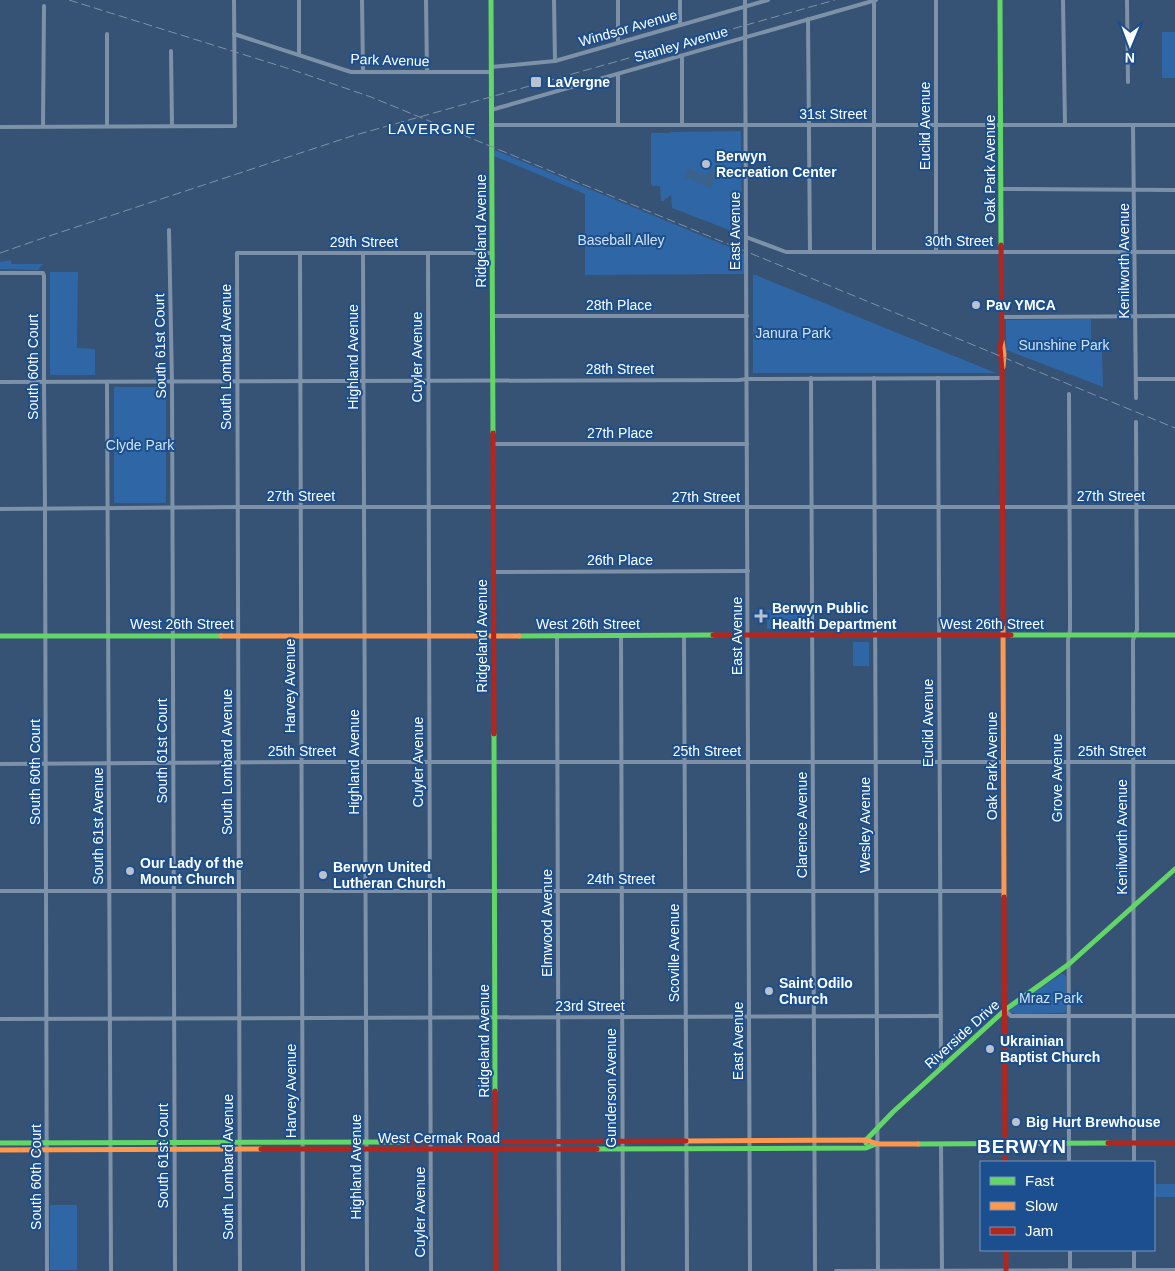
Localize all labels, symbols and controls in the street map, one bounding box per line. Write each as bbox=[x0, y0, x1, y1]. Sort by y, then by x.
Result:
street label: Windsor Avenue bbox=[577, 6, 679, 50]
north arrow bbox=[1105, 20, 1155, 70]
street label: Stanley Avenue bbox=[632, 23, 730, 65]
text: N bbox=[1125, 50, 1135, 66]
street label: Park Avenue bbox=[350, 51, 430, 69]
place label: LaVergne bbox=[547, 74, 610, 90]
marker: LaVergne bbox=[529, 75, 543, 89]
street label: Euclid Avenue bbox=[917, 82, 933, 170]
street label: 31st Street bbox=[799, 106, 867, 122]
street label: Oak Park Avenue bbox=[982, 114, 998, 223]
district label: LAVERGNE bbox=[388, 120, 476, 137]
place label: Berwyn Recreation Center bbox=[716, 148, 837, 180]
marker: Berwyn Recreation Center bbox=[700, 158, 712, 170]
street label: Ridgeland Avenue bbox=[473, 174, 489, 288]
street label: East Avenue bbox=[727, 192, 743, 270]
street label: Kenilworth Avenue bbox=[1116, 203, 1132, 319]
park label: Baseball Alley bbox=[577, 232, 665, 248]
street label: 30th Street bbox=[925, 233, 993, 249]
street label: 29th Street bbox=[330, 234, 398, 250]
street label: South Lombard Avenue bbox=[218, 284, 234, 430]
street label: South 61st Court bbox=[151, 293, 169, 399]
street label: 28th Place bbox=[586, 297, 652, 313]
place label: Pav YMCA bbox=[986, 297, 1056, 313]
marker: Pav YMCA bbox=[970, 299, 982, 311]
street label: Highland Avenue bbox=[345, 304, 361, 410]
street label: Cuyler Avenue bbox=[409, 311, 425, 402]
street label: South 60th Court bbox=[25, 314, 41, 420]
park label: Janura Park bbox=[755, 325, 832, 341]
park label: Sunshine Park bbox=[1018, 337, 1111, 353]
street label: 28th Street bbox=[586, 361, 654, 377]
street label: 27th Place bbox=[587, 425, 653, 441]
park label: Clyde Park bbox=[106, 437, 175, 453]
street label: 27th Street bbox=[267, 488, 335, 504]
street label: 27th Street bbox=[1077, 488, 1145, 504]
street label: 27th Street bbox=[672, 489, 740, 505]
street label: 26th Place bbox=[587, 552, 653, 568]
street label: Ridgeland Avenue bbox=[474, 579, 490, 693]
street label: East Avenue bbox=[729, 597, 745, 675]
place label: Berwyn Public Health Department bbox=[772, 600, 897, 632]
marker: Berwyn Public Health Department bbox=[754, 609, 768, 623]
street label: West 26th Street bbox=[130, 616, 234, 632]
street label: West 26th Street bbox=[536, 616, 640, 632]
street label: West 26th Street bbox=[940, 616, 1044, 632]
street label: Harvey Avenue bbox=[282, 638, 298, 733]
street label: Euclid Avenue bbox=[920, 679, 936, 767]
street label: South Lombard Avenue bbox=[219, 689, 235, 835]
street label: South 61st Court bbox=[154, 698, 170, 804]
street label: Highland Avenue bbox=[346, 709, 362, 815]
street label: Oak Park Avenue bbox=[984, 711, 1000, 820]
street label: Cuyler Avenue bbox=[410, 716, 426, 807]
street label: South 60th Court bbox=[27, 719, 43, 825]
street label: Grove Avenue bbox=[1049, 734, 1065, 822]
street label: 25th Street bbox=[268, 743, 336, 759]
street label: 25th Street bbox=[673, 743, 741, 759]
street label: 25th Street bbox=[1078, 743, 1146, 759]
street label: South 61st Avenue bbox=[90, 767, 106, 885]
street label: Clarence Avenue bbox=[794, 772, 810, 878]
street label: Wesley Avenue bbox=[857, 777, 873, 873]
street label: Kenilworth Avenue bbox=[1114, 779, 1130, 895]
place label: Our Lady of the Mount Church bbox=[140, 855, 244, 887]
place label: Berwyn United Lutheran Church bbox=[333, 859, 446, 891]
marker: Our Lady of the Mount Church bbox=[124, 865, 136, 877]
marker: Berwyn United Lutheran Church bbox=[317, 869, 329, 881]
street label: Elmwood Avenue bbox=[539, 869, 555, 977]
street label: 24th Street bbox=[587, 871, 655, 887]
street label: Scoville Avenue bbox=[666, 903, 682, 1002]
place label: Saint Odilo Church bbox=[779, 975, 853, 1007]
street label: Ridgeland Avenue bbox=[476, 984, 492, 1098]
marker: Saint Odilo Church bbox=[763, 985, 775, 997]
park label: Mraz Park bbox=[1019, 990, 1084, 1006]
street label: Riverside Drive bbox=[921, 996, 1003, 1072]
street label: 23rd Street bbox=[555, 998, 625, 1014]
street label: East Avenue bbox=[730, 1002, 746, 1080]
street label: Gunderson Avenue bbox=[603, 1028, 619, 1148]
place label: Ukrainian Baptist Church bbox=[1000, 1033, 1100, 1065]
street label: Harvey Avenue bbox=[283, 1043, 299, 1138]
marker: Ukrainian Baptist Church bbox=[984, 1043, 996, 1055]
street label: South Lombard Avenue bbox=[220, 1094, 236, 1240]
street label: South 61st Court bbox=[155, 1103, 171, 1209]
street label: Highland Avenue bbox=[348, 1114, 364, 1220]
place label: Big Hurt Brewhouse bbox=[1026, 1114, 1161, 1130]
marker: Big Hurt Brewhouse bbox=[1010, 1116, 1022, 1128]
street label: South 60th Court bbox=[28, 1124, 44, 1230]
street label: West Cermak Road bbox=[378, 1130, 500, 1146]
district label: BERWYN bbox=[977, 1136, 1067, 1157]
legend bbox=[980, 1161, 1155, 1251]
street label: Cuyler Avenue bbox=[412, 1166, 428, 1257]
text: Fast bbox=[1025, 1172, 1055, 1189]
text: Slow bbox=[1025, 1197, 1058, 1214]
text: Jam bbox=[1025, 1222, 1053, 1239]

